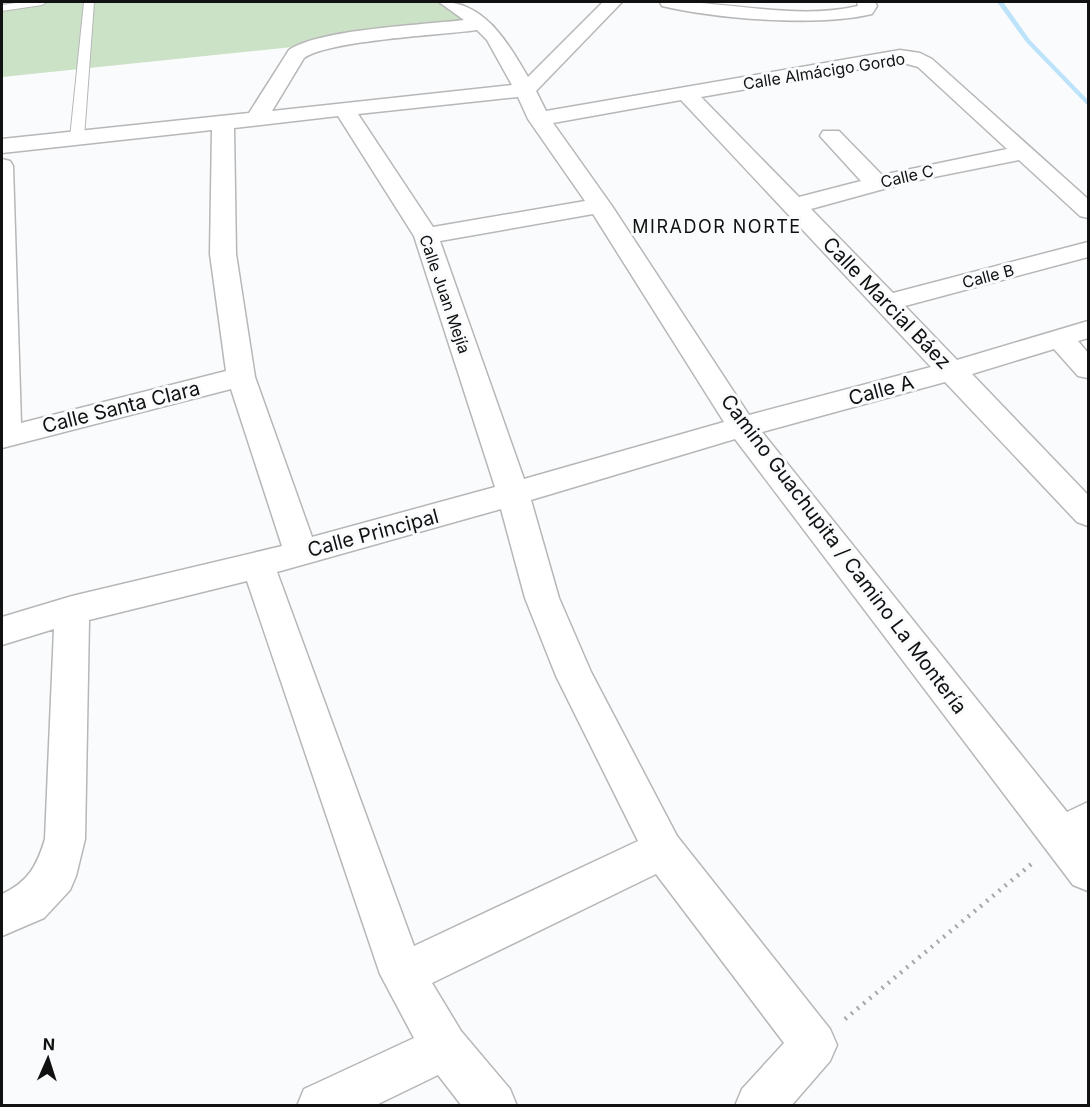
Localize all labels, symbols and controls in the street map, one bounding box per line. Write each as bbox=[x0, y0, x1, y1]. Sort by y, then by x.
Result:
street label: Calle Almácigo Gordo bbox=[742, 48, 906, 94]
street label: Calle C bbox=[878, 160, 936, 192]
district label: MIRADOR NORTE bbox=[632, 216, 802, 237]
street label: Calle Juan Mejía bbox=[415, 232, 475, 356]
street label: Calle Marcial Báez bbox=[818, 232, 956, 374]
street label: Calle B bbox=[960, 260, 1016, 292]
street label: Calle A bbox=[846, 370, 916, 410]
street label: Calle Santa Clara bbox=[40, 376, 202, 438]
street label: Camino Guachupita / Camino La Montería bbox=[716, 390, 972, 718]
street label: Calle Principal bbox=[305, 504, 441, 562]
north arrow bbox=[18, 1029, 78, 1089]
text: N bbox=[42, 1034, 55, 1054]

